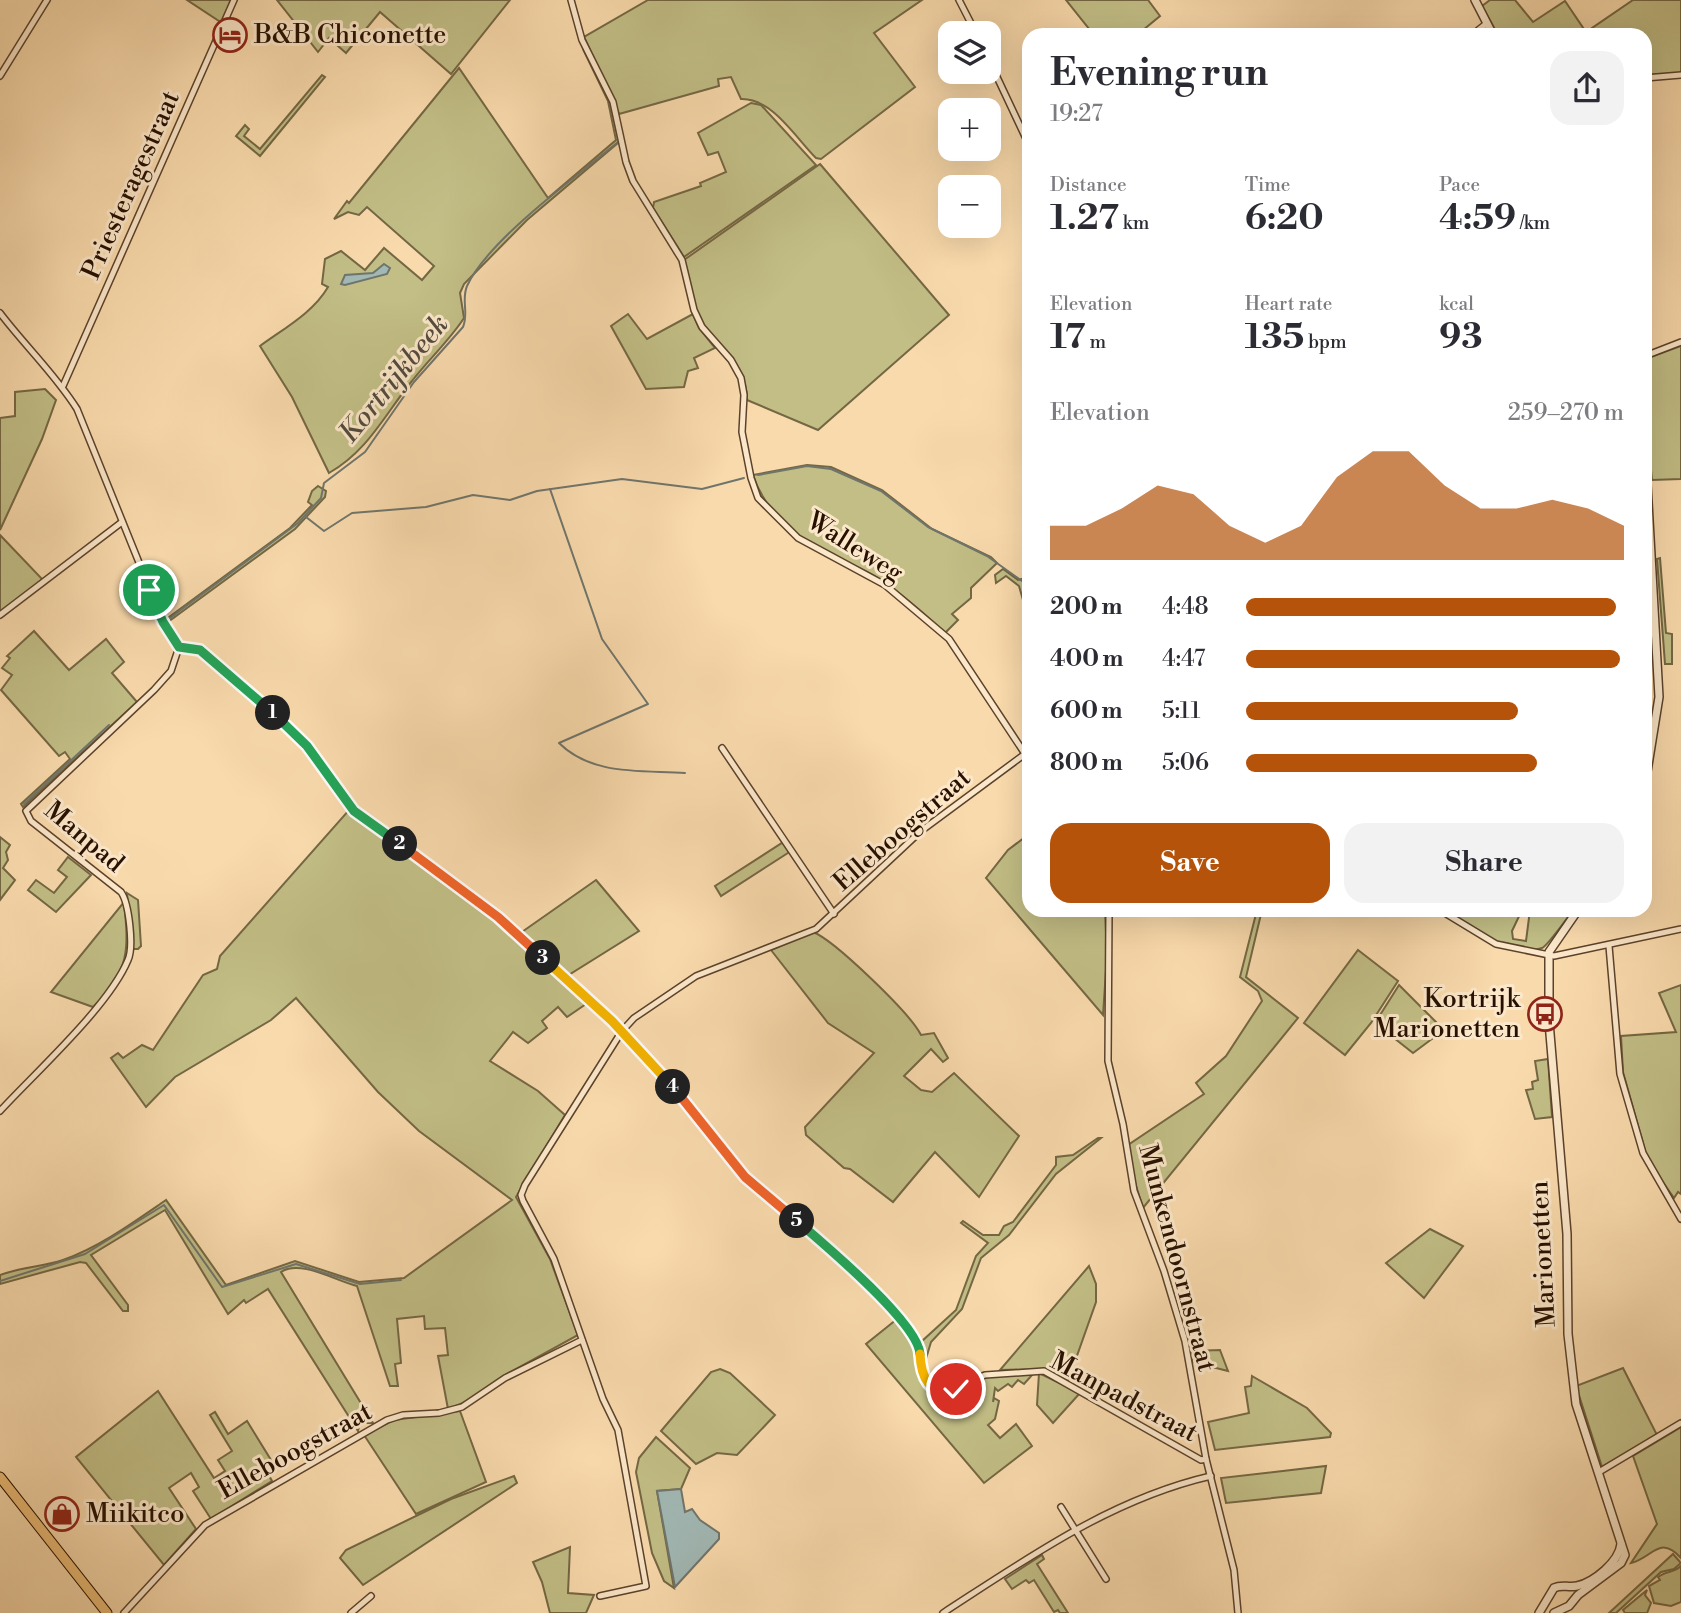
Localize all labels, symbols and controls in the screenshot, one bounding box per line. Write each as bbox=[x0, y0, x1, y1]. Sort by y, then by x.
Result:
hotel icon: B&B Chiconette bbox=[211, 16, 249, 54]
place label: B&B Chiconette bbox=[253, 19, 446, 51]
map controls bbox=[938, 21, 1001, 238]
button: layers bbox=[938, 21, 1001, 84]
text: Evening run bbox=[1050, 50, 1268, 97]
button: share bbox=[1550, 51, 1624, 125]
street label: Priesteragestraat bbox=[75, 86, 187, 284]
button: + bbox=[938, 98, 1001, 161]
text: 19:27 bbox=[1050, 100, 1103, 128]
text: Distance bbox=[1050, 173, 1127, 197]
text: Time bbox=[1245, 173, 1290, 197]
text: Pace bbox=[1439, 173, 1480, 197]
button: − bbox=[938, 175, 1001, 238]
text: 1.27 bbox=[1050, 197, 1119, 240]
text: 6:20 bbox=[1245, 197, 1324, 240]
text: 4:59 bbox=[1439, 197, 1516, 240]
text: km bbox=[1119, 211, 1149, 235]
text: /km bbox=[1516, 211, 1550, 235]
text: Elevation bbox=[1050, 292, 1132, 316]
text: Heart rate bbox=[1245, 292, 1332, 316]
text: kcal bbox=[1439, 292, 1474, 316]
water label: Kortrijkbeek bbox=[332, 308, 456, 450]
text: 17 bbox=[1050, 316, 1086, 359]
text: 135 bbox=[1245, 316, 1304, 359]
text: 93 bbox=[1439, 316, 1482, 359]
text: m bbox=[1086, 330, 1106, 354]
text: bpm bbox=[1304, 330, 1347, 354]
text: Elevation bbox=[1050, 399, 1150, 427]
text: 259–270 m bbox=[1508, 399, 1624, 427]
street label: Walleweg bbox=[800, 504, 910, 589]
pin bbox=[119, 560, 179, 620]
icon: arrive bbox=[130, 571, 168, 609]
text: 200 m bbox=[1050, 593, 1122, 621]
text: 4:48 bbox=[1162, 593, 1209, 621]
text: 400 m bbox=[1050, 645, 1123, 673]
text: 4:47 bbox=[1162, 645, 1205, 673]
pin: 1 bbox=[256, 696, 290, 730]
text: 600 m bbox=[1050, 697, 1123, 725]
text: 5:11 bbox=[1162, 697, 1200, 725]
text: 1 bbox=[268, 700, 277, 724]
text: 800 m bbox=[1050, 749, 1123, 777]
text: 5:06 bbox=[1162, 749, 1209, 777]
street label: Elleboogstraat bbox=[827, 762, 977, 898]
street label: Manpad bbox=[37, 794, 131, 880]
button: Save bbox=[1050, 823, 1330, 903]
button: Share bbox=[1344, 823, 1624, 903]
pin: 2 bbox=[382, 826, 418, 862]
text: 2 bbox=[394, 831, 405, 855]
pin: 3 bbox=[526, 940, 560, 976]
text: 3 bbox=[537, 945, 548, 969]
place label: Kortrijk Marionetten bbox=[1373, 983, 1521, 1045]
bus stop icon: Kortrijk Marionetten bbox=[1526, 995, 1564, 1033]
pin: 4 bbox=[656, 1070, 690, 1104]
text: 4 bbox=[666, 1074, 679, 1098]
street label: Munkendoornstraat bbox=[1131, 1141, 1223, 1375]
street label: Marionetten bbox=[1523, 1180, 1563, 1328]
pin: 5 bbox=[780, 1204, 814, 1238]
text: 5 bbox=[791, 1208, 802, 1232]
street label: Manpadstraat bbox=[1045, 1345, 1203, 1449]
pin bbox=[926, 1359, 986, 1419]
icon: check bbox=[937, 1370, 975, 1408]
street label: Elleboogstraat bbox=[212, 1395, 378, 1507]
shop icon: Miikitco bbox=[43, 1495, 81, 1533]
place label: Miikitco bbox=[86, 1498, 185, 1530]

